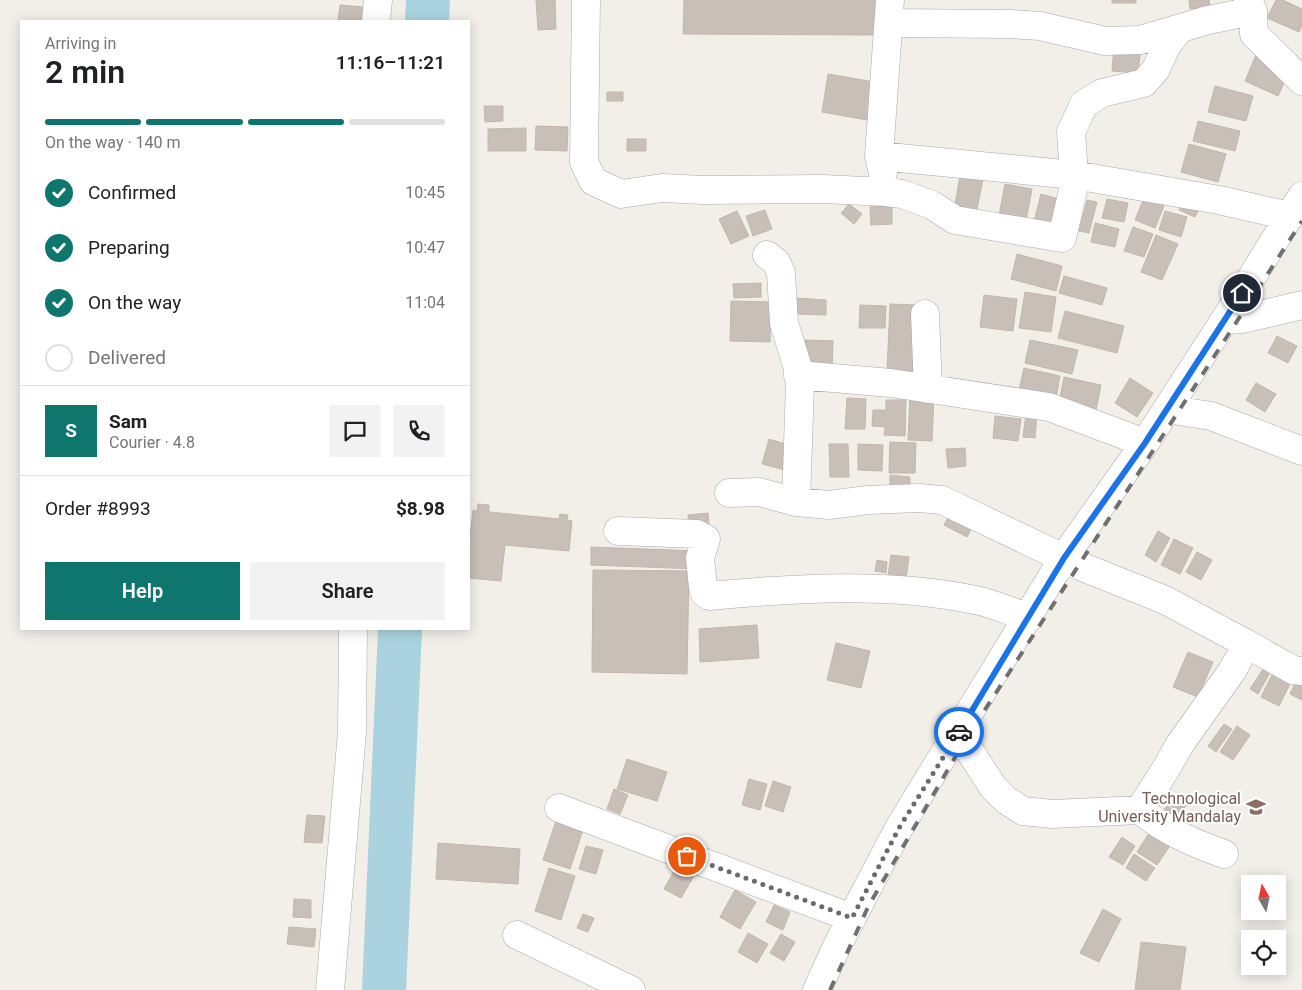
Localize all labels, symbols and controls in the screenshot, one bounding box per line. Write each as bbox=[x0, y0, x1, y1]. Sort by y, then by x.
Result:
text: Arriving in bbox=[45, 34, 116, 53]
text: 11:16–11:21 bbox=[336, 51, 445, 74]
text: 2 min bbox=[45, 53, 125, 91]
text: On the way · 140 m bbox=[45, 133, 181, 152]
icon: check bbox=[45, 179, 73, 207]
text: Confirmed bbox=[88, 181, 176, 204]
text: 10:45 bbox=[405, 183, 445, 202]
icon: check bbox=[45, 234, 73, 262]
text: Preparing bbox=[88, 236, 170, 259]
text: 10:47 bbox=[405, 238, 445, 257]
pin bbox=[1221, 272, 1263, 314]
icon: home bbox=[1228, 279, 1256, 307]
icon: check bbox=[45, 289, 73, 317]
text: On the way bbox=[88, 291, 181, 314]
text: 11:04 bbox=[405, 293, 445, 312]
text: Delivered bbox=[88, 346, 166, 369]
button: chat bbox=[329, 405, 381, 457]
button: phone bbox=[393, 405, 445, 457]
text: Sam bbox=[109, 410, 147, 433]
text: S bbox=[65, 419, 77, 442]
text: Courier · 4.8 bbox=[109, 433, 195, 452]
text: Order #8993 bbox=[45, 497, 151, 520]
text: $8.98 bbox=[396, 497, 445, 520]
button: Help bbox=[45, 562, 240, 620]
button: Share bbox=[250, 562, 445, 620]
courier bbox=[934, 707, 984, 757]
icon: car bbox=[945, 718, 973, 746]
place label: Technological University Mandalay bbox=[1098, 789, 1241, 826]
school or university icon: Technological University Mandalay bbox=[1245, 796, 1267, 818]
pin bbox=[666, 835, 708, 877]
icon: bag bbox=[673, 842, 701, 870]
north arrow bbox=[1241, 875, 1286, 920]
map controls bbox=[1241, 875, 1286, 975]
button: locate bbox=[1241, 930, 1286, 975]

